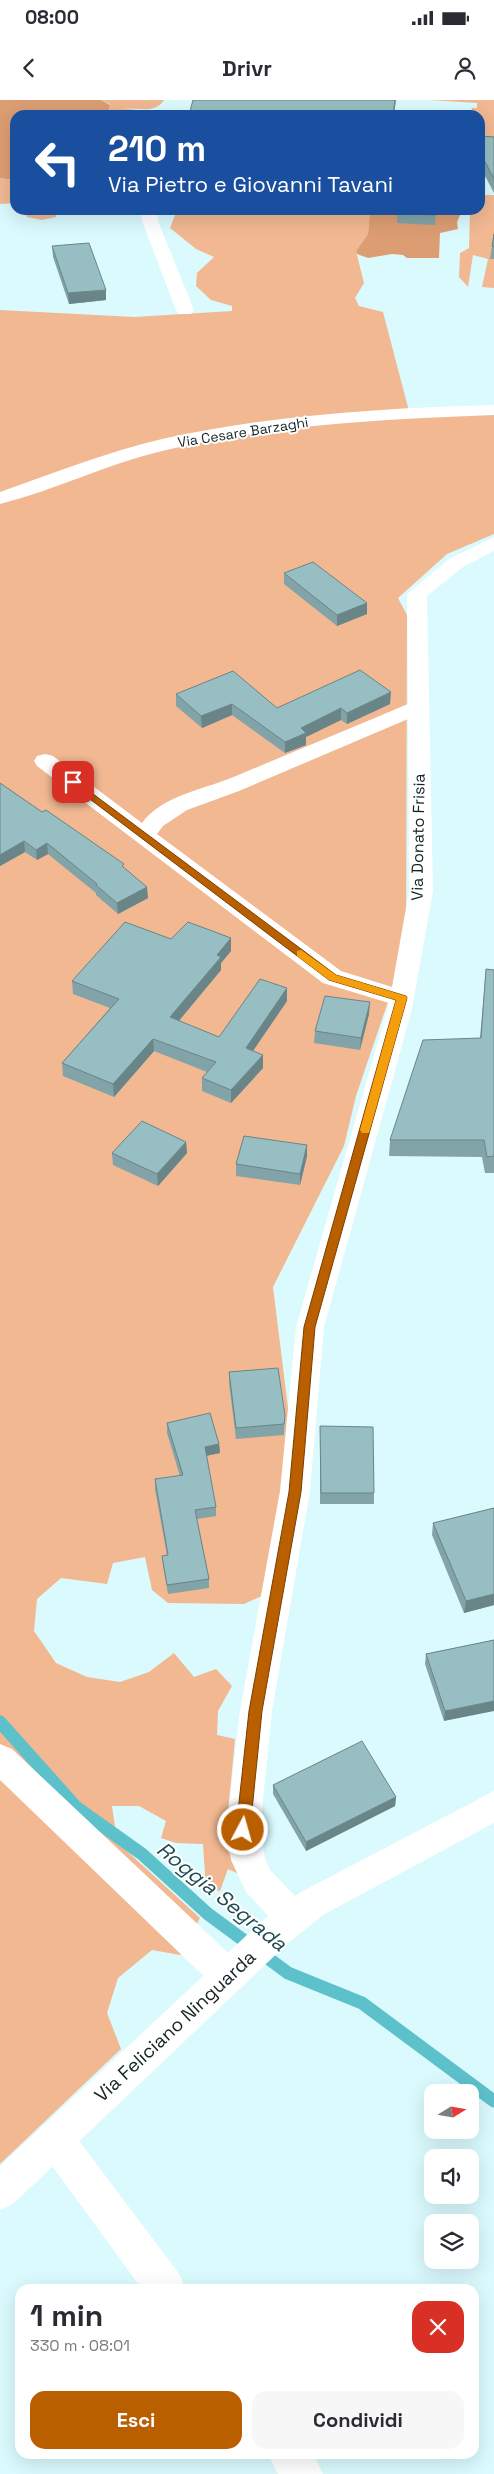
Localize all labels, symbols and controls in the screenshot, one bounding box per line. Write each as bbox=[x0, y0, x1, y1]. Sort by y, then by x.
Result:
text: 08:00 bbox=[25, 5, 79, 30]
icon: back bbox=[15, 54, 43, 82]
text: Drivr bbox=[222, 54, 272, 82]
icon: person bbox=[451, 54, 479, 82]
text: 210 m bbox=[108, 127, 206, 171]
icon: left bbox=[25, 130, 90, 195]
text: Via Pietro e Giovanni Tavani bbox=[108, 170, 393, 198]
street label: Via Cesare Barzaghi bbox=[176, 413, 310, 451]
pin bbox=[52, 761, 94, 803]
icon: arrive bbox=[59, 768, 87, 796]
street label: Via Donato Frisia bbox=[406, 773, 430, 901]
position arrow bbox=[216, 1803, 268, 1855]
water label: Roggia Segrada bbox=[152, 1835, 293, 1957]
street label: Via Feliciano Ninguarda bbox=[89, 1945, 261, 2107]
north arrow bbox=[424, 2084, 479, 2139]
map controls bbox=[424, 2084, 479, 2269]
button: sound bbox=[424, 2149, 479, 2204]
button: layers bbox=[424, 2214, 479, 2269]
text: 1 min bbox=[30, 2296, 103, 2335]
button: close bbox=[412, 2301, 464, 2353]
text: 330 m · 08:01 bbox=[30, 2335, 130, 2356]
button: Esci bbox=[30, 2391, 242, 2449]
button: Condividi bbox=[252, 2391, 464, 2449]

